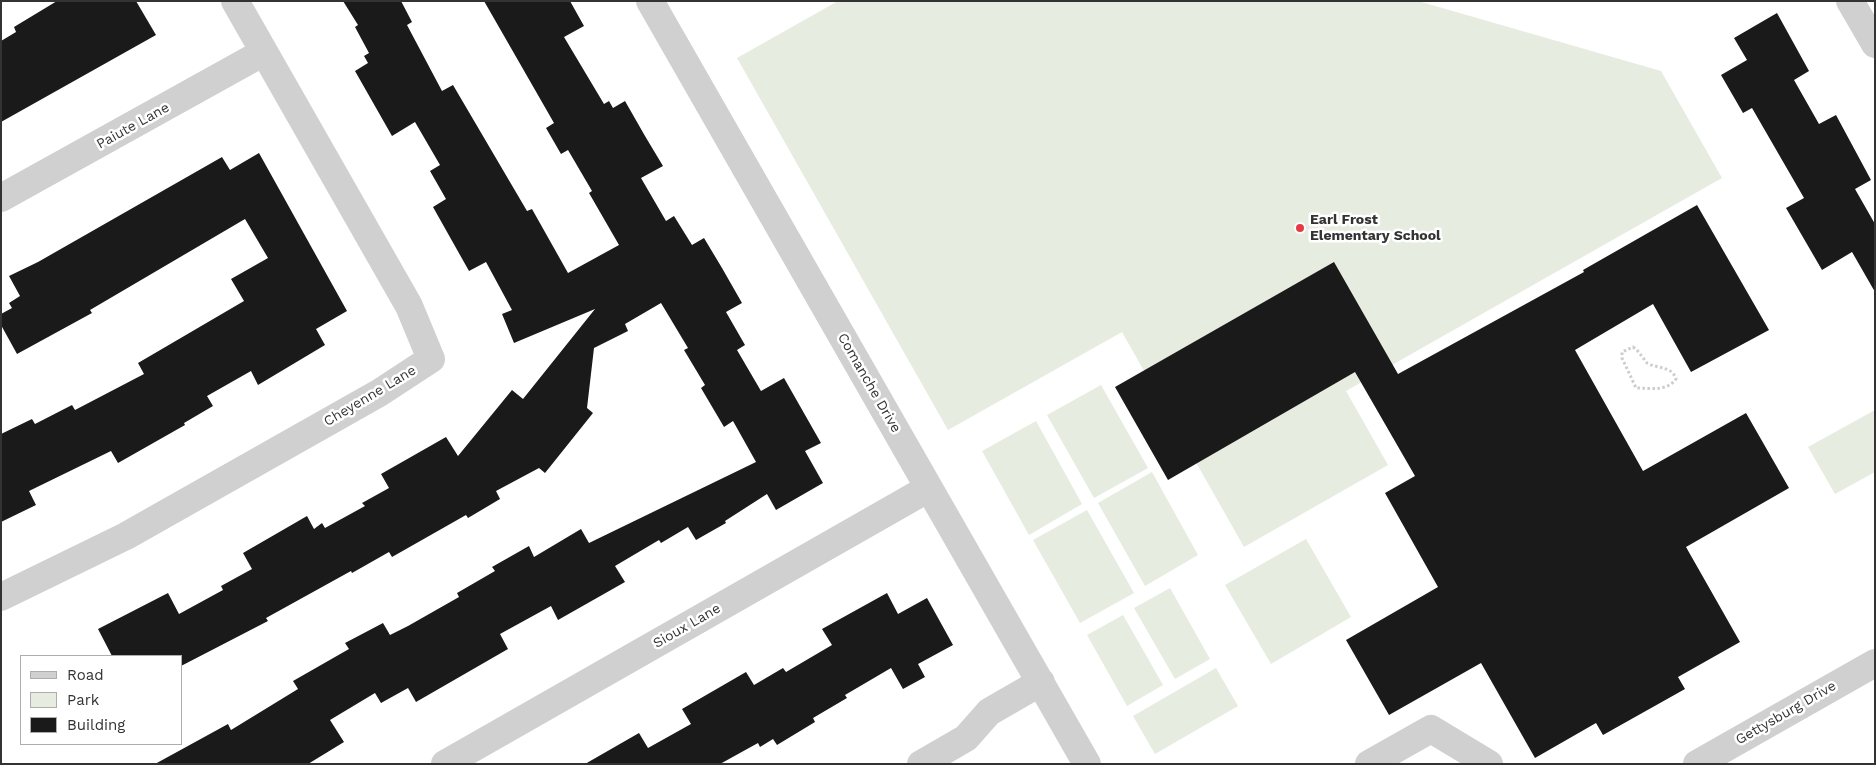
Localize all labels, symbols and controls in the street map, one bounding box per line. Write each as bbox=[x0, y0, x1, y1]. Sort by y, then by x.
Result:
street label: Paiute Lane bbox=[94, 99, 172, 153]
place label: Earl Frost Elementary School bbox=[1310, 212, 1441, 244]
marker: Earl Frost Elementary School bbox=[1294, 222, 1306, 234]
street label: Comanche Drive bbox=[834, 330, 904, 436]
street label: Cheyenne Lane bbox=[321, 362, 419, 430]
street label: Sioux Lane bbox=[650, 600, 724, 652]
legend bbox=[20, 655, 182, 745]
text: Road bbox=[67, 666, 104, 684]
street label: Gettysburg Drive bbox=[1733, 677, 1839, 749]
text: Park bbox=[67, 691, 99, 709]
text: Building bbox=[67, 716, 125, 734]

